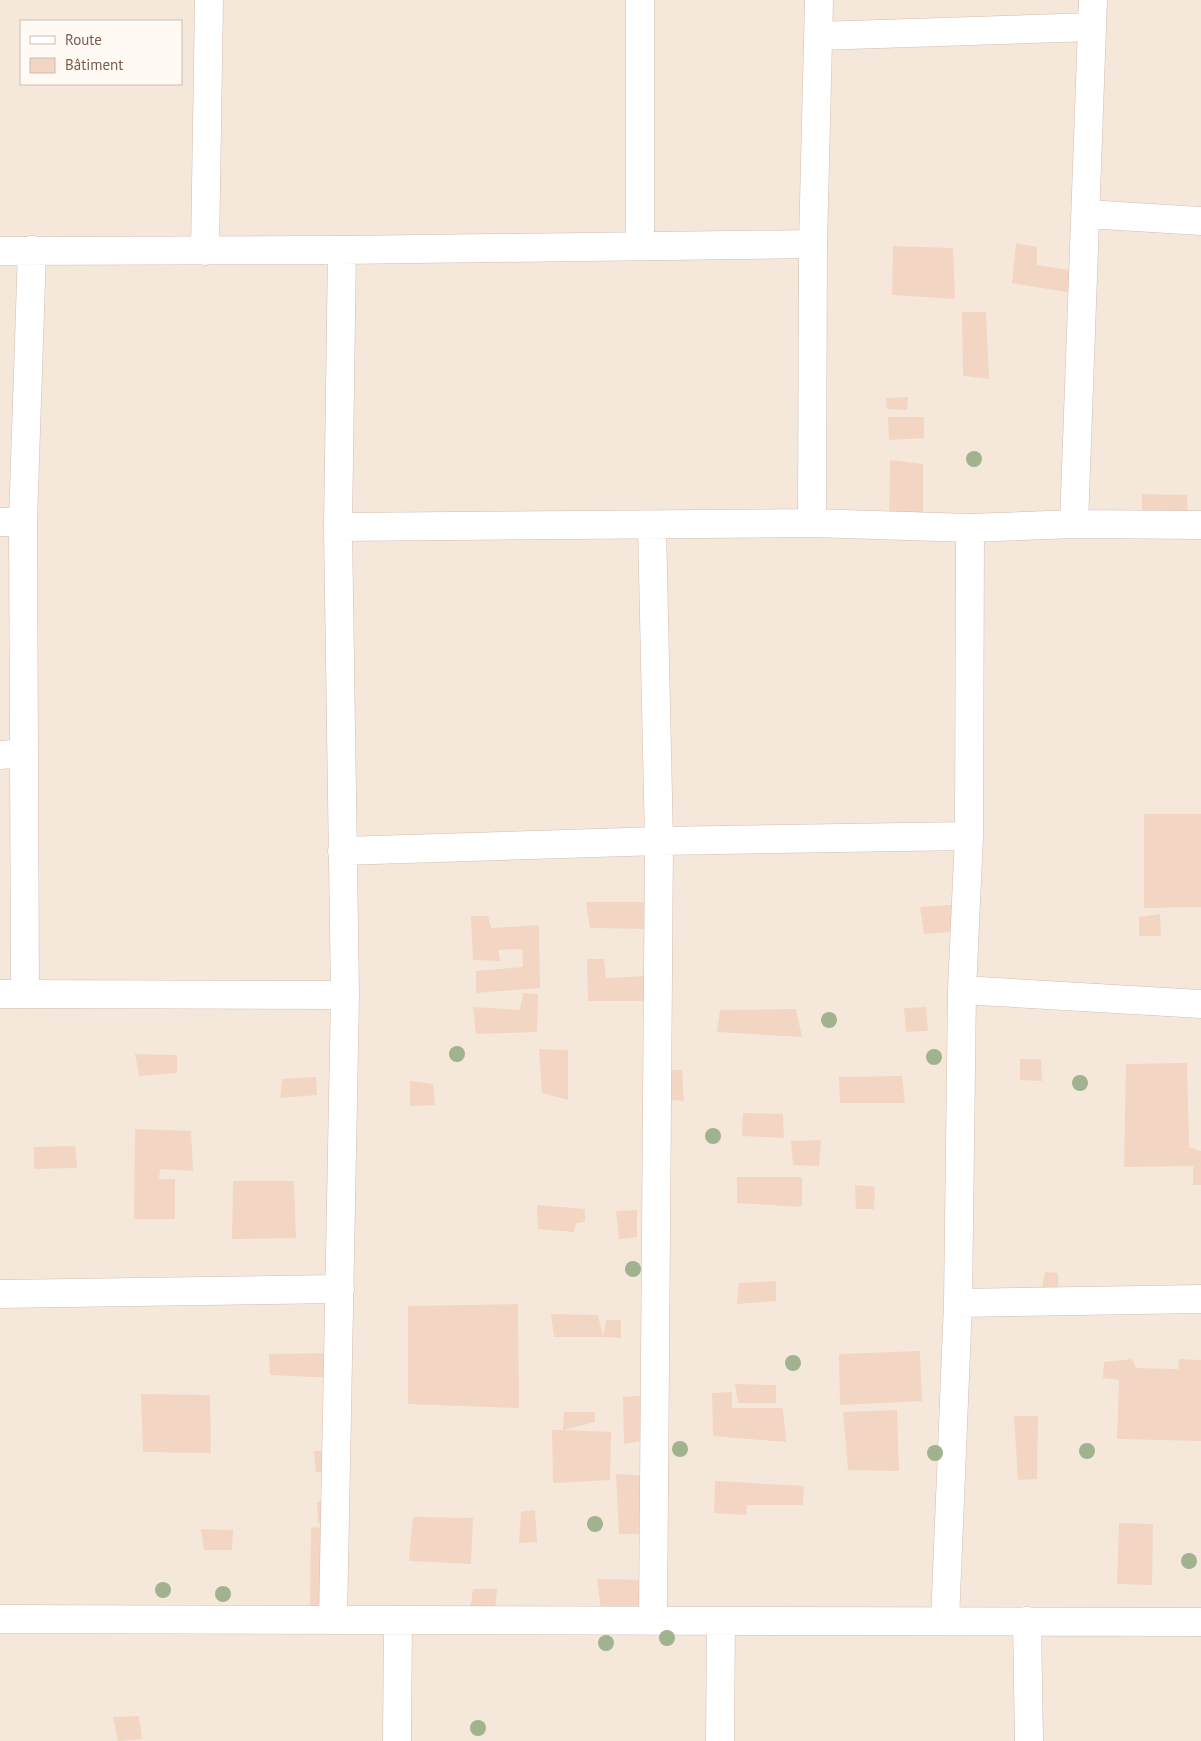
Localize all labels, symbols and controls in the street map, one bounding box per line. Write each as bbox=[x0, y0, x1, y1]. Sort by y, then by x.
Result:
legend bbox=[20, 20, 182, 85]
text: Route bbox=[65, 30, 102, 49]
text: Bâtiment bbox=[65, 55, 123, 74]

